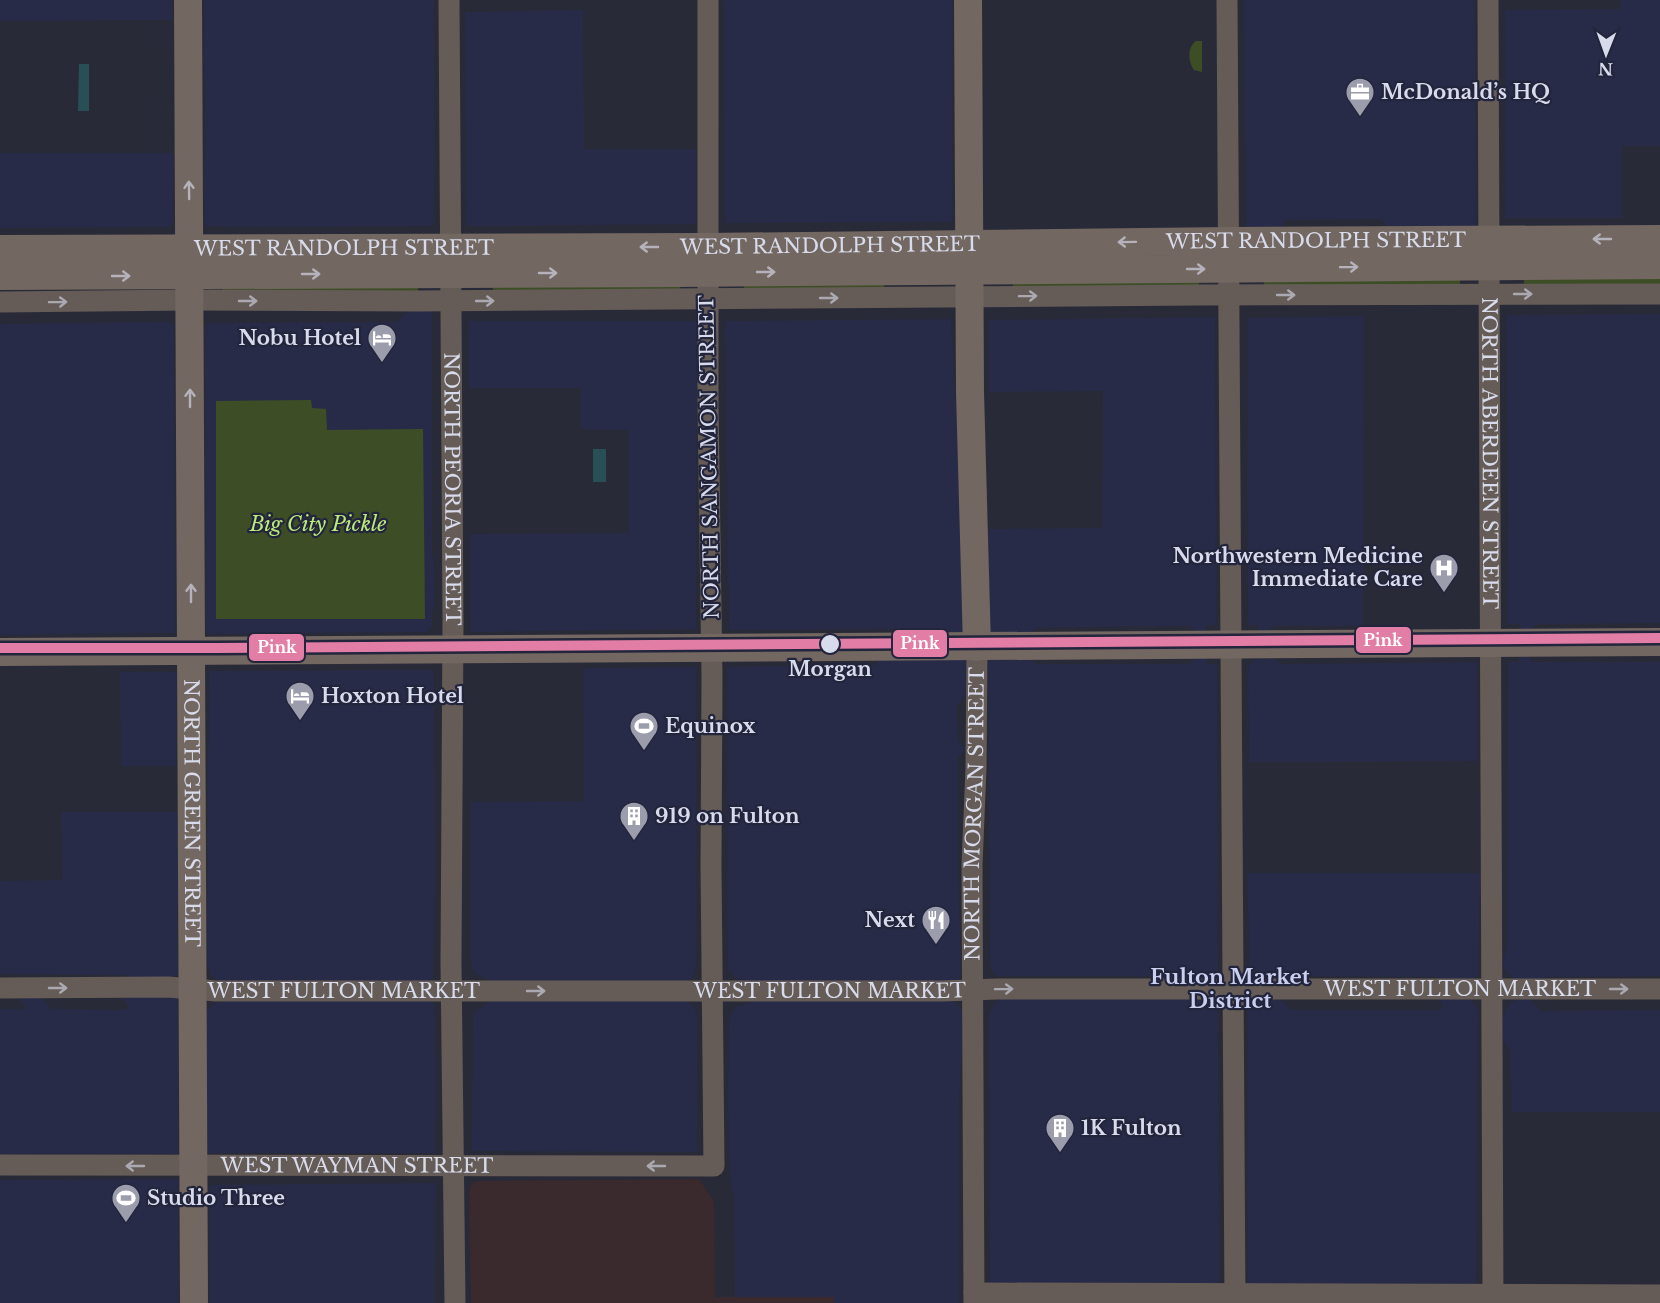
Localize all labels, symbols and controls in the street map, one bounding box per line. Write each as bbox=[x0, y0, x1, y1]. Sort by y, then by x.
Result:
north arrow bbox=[1576, 24, 1636, 84]
text: N bbox=[1598, 59, 1613, 79]
office icon: McDonald’s HQ bbox=[1344, 76, 1376, 118]
place label: McDonald’s HQ bbox=[1381, 80, 1550, 104]
one-way arrow bbox=[183, 181, 195, 201]
street label: WEST RANDOLPH STREET bbox=[1165, 228, 1466, 254]
street label: WEST RANDOLPH STREET bbox=[679, 232, 980, 259]
one-way arrow bbox=[1592, 233, 1612, 245]
street label: WEST RANDOLPH STREET bbox=[193, 236, 494, 260]
one-way arrow bbox=[1118, 236, 1138, 248]
one-way arrow bbox=[640, 241, 660, 253]
one-way arrow bbox=[1339, 261, 1359, 273]
one-way arrow bbox=[1186, 263, 1206, 275]
one-way arrow bbox=[755, 266, 775, 278]
one-way arrow bbox=[538, 267, 558, 279]
one-way arrow bbox=[301, 268, 321, 280]
one-way arrow bbox=[111, 270, 131, 282]
one-way arrow bbox=[1513, 288, 1533, 300]
one-way arrow bbox=[1276, 289, 1296, 301]
one-way arrow bbox=[1018, 290, 1038, 302]
one-way arrow bbox=[819, 292, 839, 304]
one-way arrow bbox=[238, 295, 258, 307]
one-way arrow bbox=[475, 295, 495, 307]
street label: NORTH SANGAMON STREET bbox=[694, 295, 724, 619]
one-way arrow bbox=[48, 296, 68, 308]
street label: NORTH ABERDEEN STREET bbox=[1477, 297, 1502, 609]
hotel icon: Nobu Hotel bbox=[366, 322, 398, 364]
place label: Nobu Hotel bbox=[238, 326, 361, 350]
street label: NORTH PEORIA STREET bbox=[439, 352, 465, 626]
one-way arrow bbox=[184, 389, 196, 409]
park label: Big City Pickle bbox=[249, 512, 386, 536]
place label: Northwestern Medicine Immediate Care bbox=[1173, 544, 1423, 591]
hospital icon: Northwestern Medicine Immediate Care bbox=[1428, 552, 1460, 594]
one-way arrow bbox=[185, 584, 197, 604]
line badge: Pink bbox=[1355, 626, 1412, 654]
line badge: Pink bbox=[892, 629, 948, 658]
text: Pink bbox=[1363, 630, 1403, 650]
line badge: Pink bbox=[248, 633, 305, 662]
marker: Morgan bbox=[819, 633, 841, 655]
text: Pink bbox=[900, 633, 940, 653]
text: Pink bbox=[257, 637, 297, 657]
place label: Morgan bbox=[788, 657, 872, 681]
street label: NORTH MORGAN STREET bbox=[960, 667, 989, 961]
street label: NORTH GREEN STREET bbox=[179, 679, 204, 947]
hotel icon: Hoxton Hotel bbox=[284, 680, 316, 722]
place label: Hoxton Hotel bbox=[321, 684, 464, 708]
sports icon: Equinox bbox=[628, 710, 660, 752]
place label: Equinox bbox=[665, 714, 755, 738]
building icon: 919 on Fulton bbox=[618, 800, 650, 842]
place label: 919 on Fulton bbox=[655, 804, 800, 828]
restaurant icon: Next bbox=[920, 904, 952, 946]
place label: Next bbox=[865, 908, 915, 932]
district label: Fulton Market District bbox=[1150, 964, 1310, 1014]
street label: WEST FULTON MARKET bbox=[1322, 977, 1596, 1001]
street label: WEST FULTON MARKET bbox=[693, 978, 967, 1003]
street label: WEST FULTON MARKET bbox=[207, 979, 480, 1003]
one-way arrow bbox=[48, 982, 68, 994]
one-way arrow bbox=[993, 983, 1013, 995]
one-way arrow bbox=[1608, 983, 1628, 995]
one-way arrow bbox=[525, 985, 545, 997]
building icon: 1K Fulton bbox=[1044, 1112, 1076, 1154]
place label: 1K Fulton bbox=[1081, 1116, 1182, 1140]
street label: WEST WAYMAN STREET bbox=[220, 1153, 493, 1178]
one-way arrow bbox=[125, 1160, 145, 1172]
one-way arrow bbox=[646, 1160, 666, 1172]
sports icon: Studio Three bbox=[110, 1182, 142, 1224]
place label: Studio Three bbox=[147, 1186, 285, 1210]

